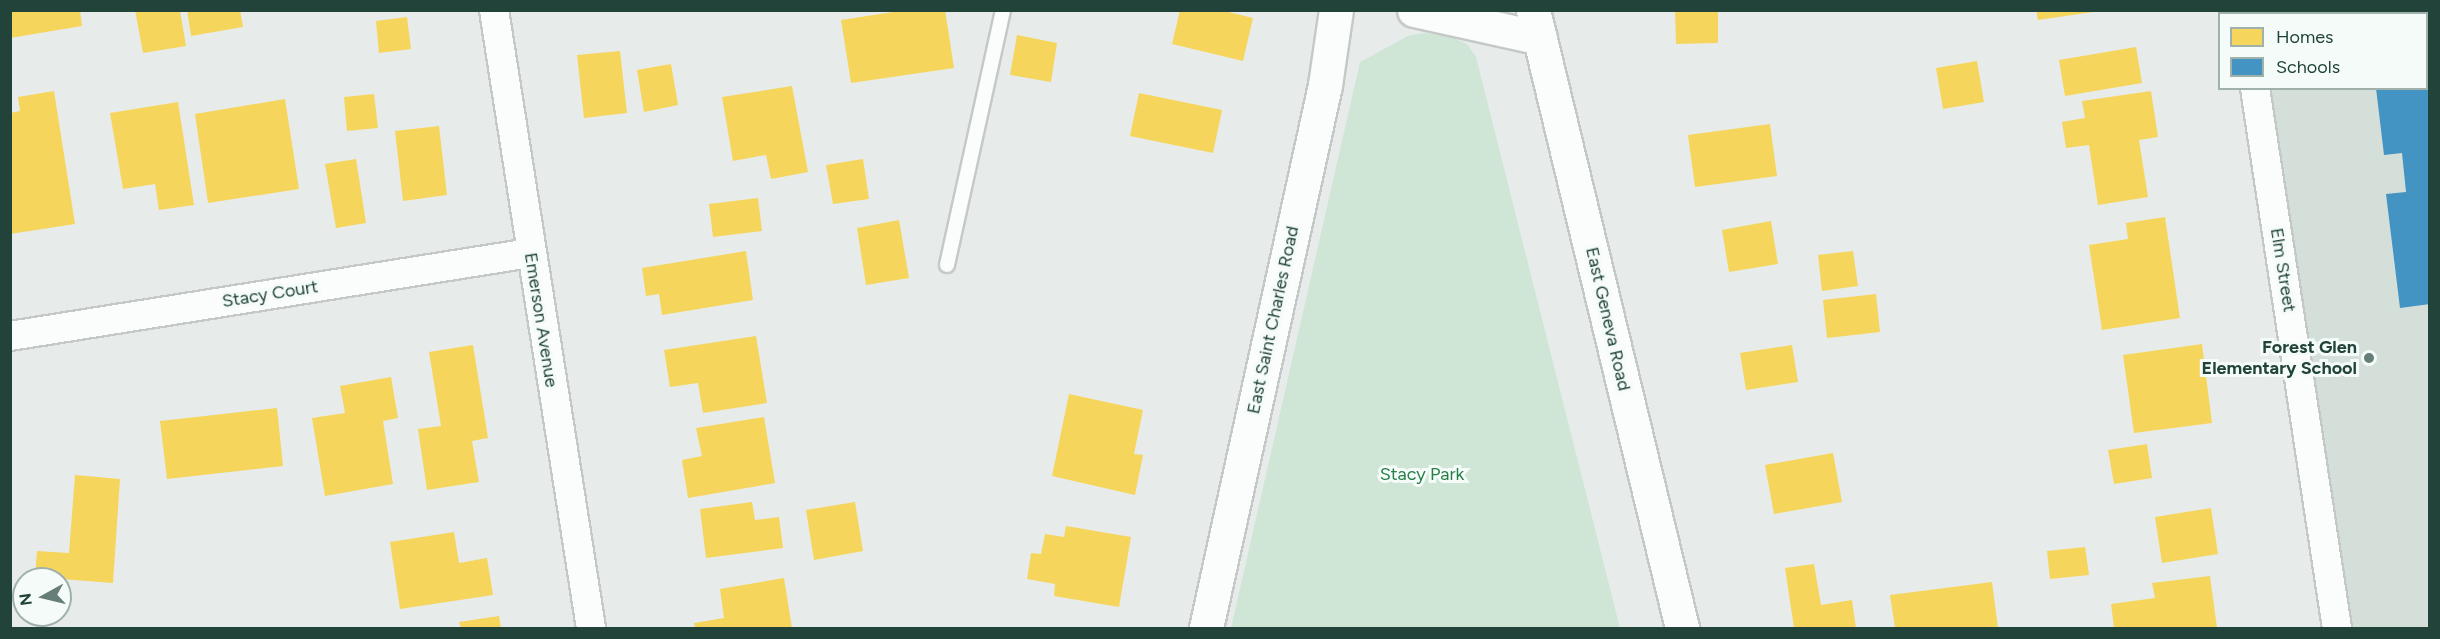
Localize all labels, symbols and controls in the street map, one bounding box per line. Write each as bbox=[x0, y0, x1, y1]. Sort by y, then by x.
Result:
legend bbox=[2218, 12, 2428, 90]
text: Homes bbox=[2276, 26, 2334, 48]
text: Schools bbox=[2276, 56, 2340, 78]
street label: East Saint Charles Road bbox=[1243, 224, 1303, 416]
street label: Elm Street bbox=[2266, 226, 2300, 314]
street label: East Geneva Road bbox=[1581, 245, 1635, 393]
street label: Emerson Avenue bbox=[520, 251, 562, 389]
street label: Stacy Court bbox=[221, 276, 319, 312]
place label: Forest Glen Elementary School bbox=[2202, 337, 2357, 380]
marker: Forest Glen Elementary School bbox=[2362, 351, 2376, 365]
park label: Stacy Park bbox=[1380, 463, 1464, 485]
north arrow bbox=[12, 567, 72, 627]
text: N bbox=[15, 592, 36, 607]

